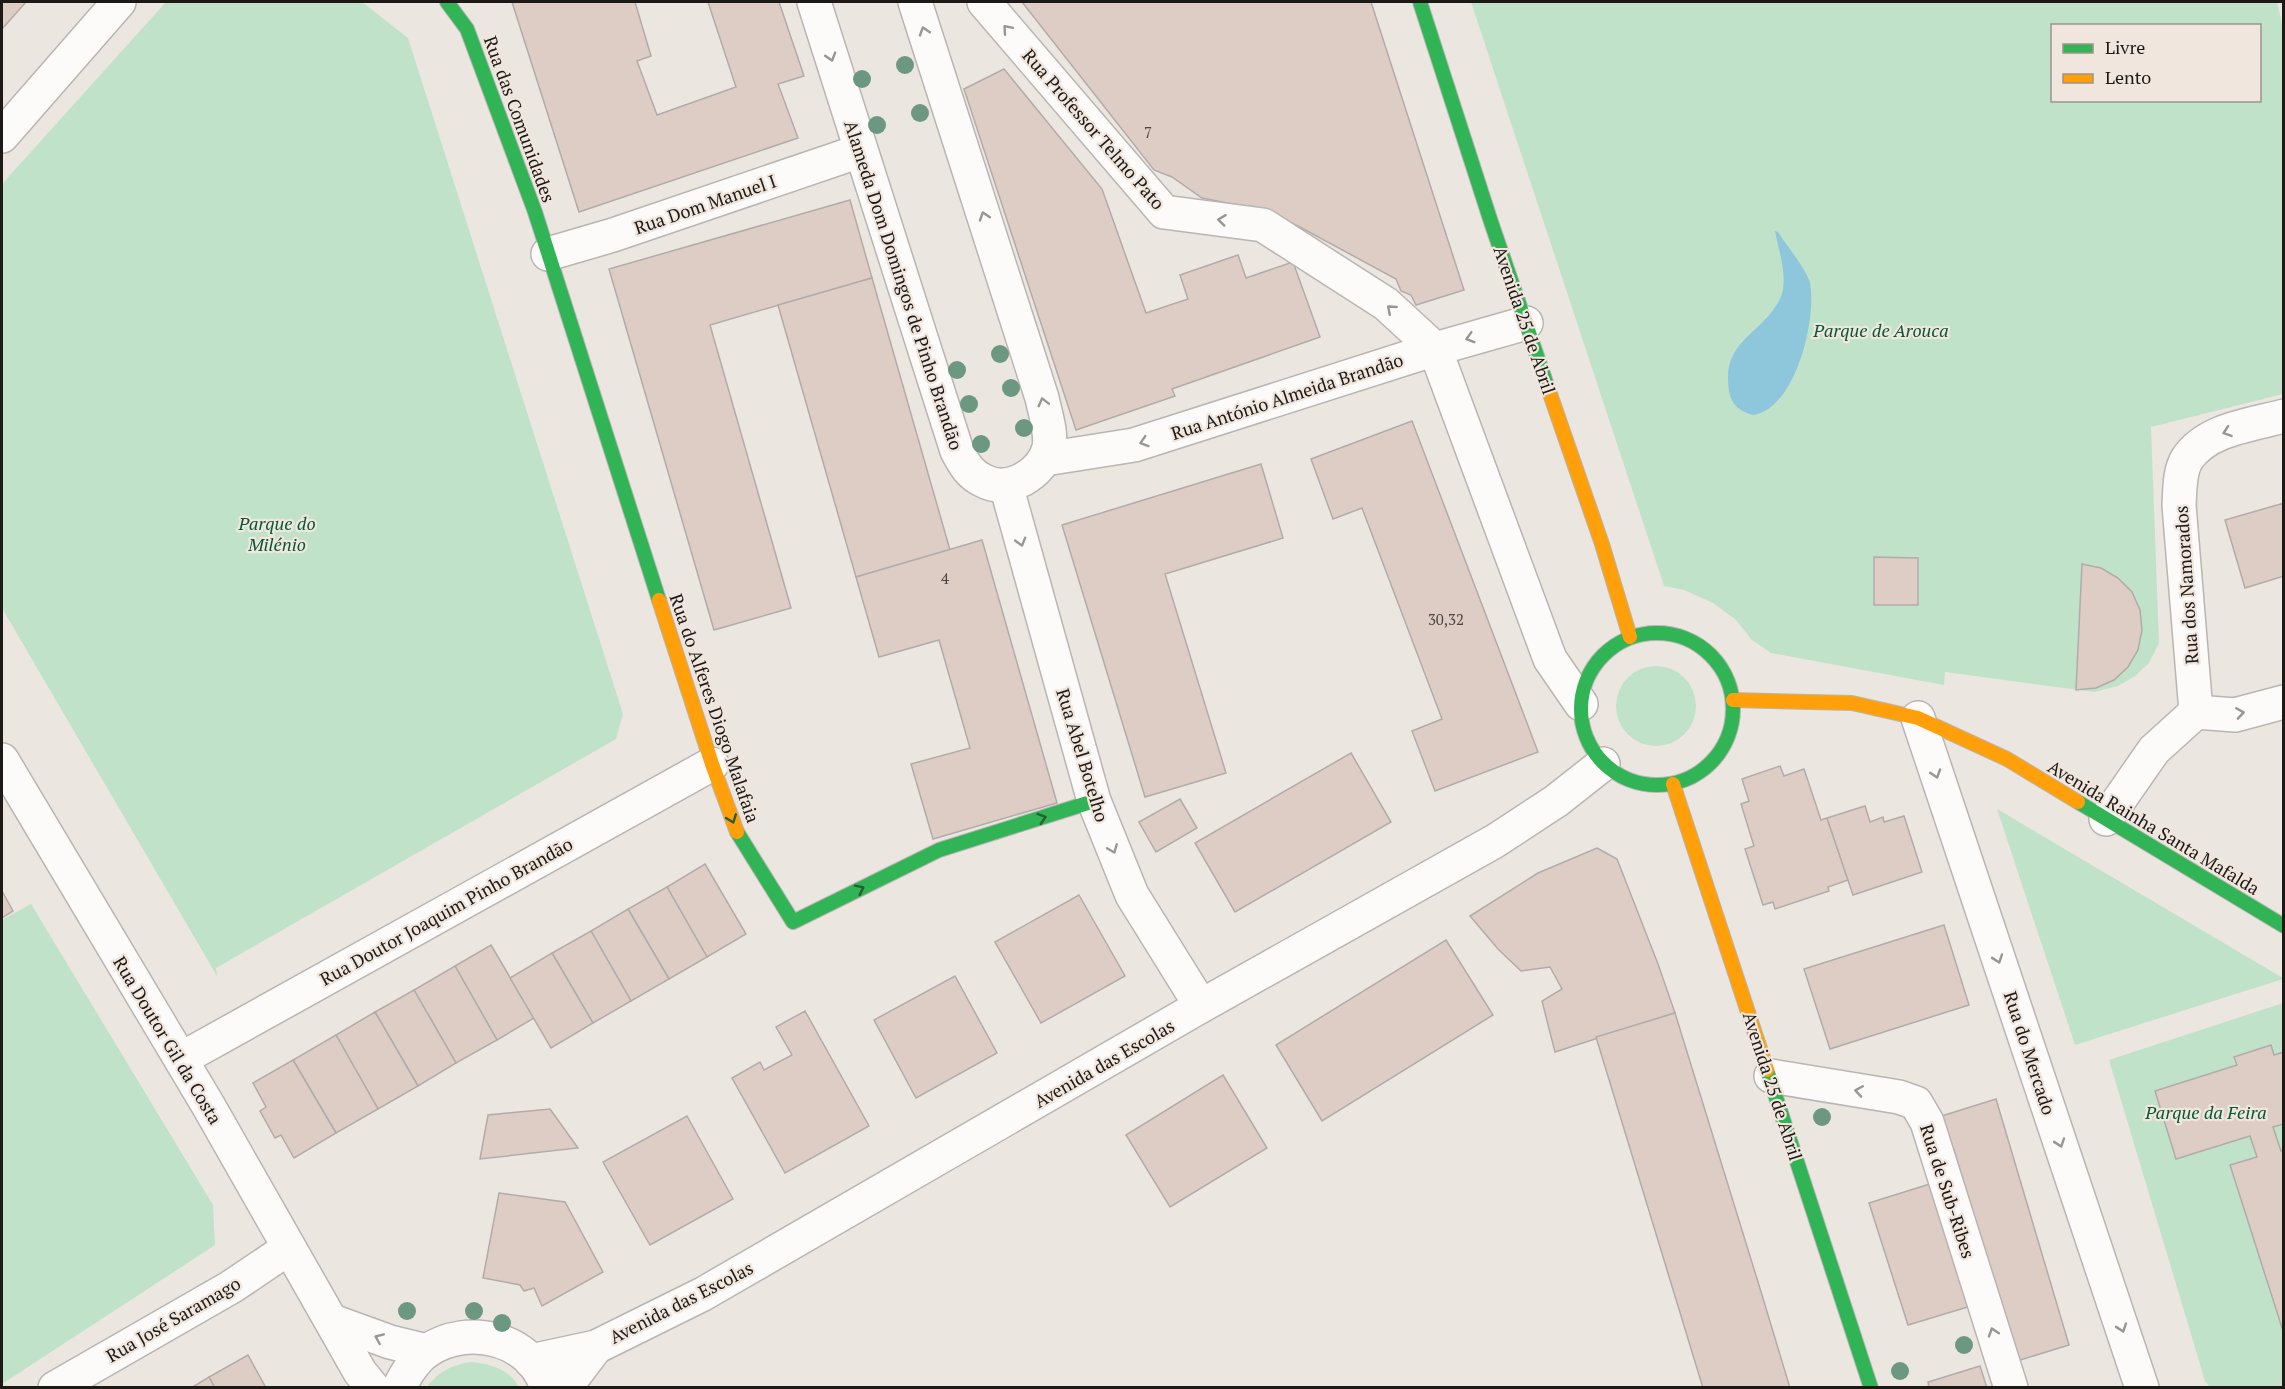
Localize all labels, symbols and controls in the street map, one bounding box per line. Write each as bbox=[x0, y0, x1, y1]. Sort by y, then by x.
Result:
legend bbox=[2051, 24, 2261, 102]
one-way arrow bbox=[1003, 25, 1014, 36]
one-way arrow bbox=[919, 26, 931, 37]
street label: Rua das Comunidades bbox=[479, 32, 561, 206]
text: Livre bbox=[2105, 35, 2145, 59]
street label: Rua Professor Telmo Pato bbox=[1018, 44, 1170, 214]
one-way arrow bbox=[824, 51, 837, 62]
text: Lento bbox=[2105, 65, 2151, 89]
street label: Alameda Dom Domingos de Pinho Brandão bbox=[839, 117, 969, 453]
house number: 7 bbox=[1144, 122, 1152, 142]
street label: Rua Dom Manuel I bbox=[631, 168, 779, 240]
one-way arrow bbox=[978, 211, 991, 222]
one-way arrow bbox=[1217, 214, 1227, 227]
street label: Avenida 25 de Abril bbox=[1488, 243, 1562, 397]
one-way arrow bbox=[1388, 305, 1398, 316]
park label: Parque de Arouca bbox=[1812, 318, 1949, 342]
one-way arrow bbox=[1465, 331, 1476, 343]
street label: Rua António Almeida Brandão bbox=[1168, 347, 1406, 445]
one-way arrow bbox=[1037, 397, 1050, 407]
one-way arrow bbox=[2222, 424, 2233, 437]
one-way arrow bbox=[1139, 435, 1150, 447]
street label: Rua dos Namorados bbox=[2168, 505, 2204, 665]
park label: Parque do Milénio bbox=[237, 511, 316, 556]
one-way arrow bbox=[1014, 536, 1026, 546]
house number: 4 bbox=[941, 568, 949, 588]
street label: Rua do Alferes Diogo Malafaia bbox=[664, 590, 766, 826]
house number: 30,32 bbox=[1428, 609, 1464, 629]
street label: Rua Abel Botelho bbox=[1051, 685, 1115, 825]
one-way arrow bbox=[2235, 707, 2245, 719]
street label: Avenida Rainha Santa Mafalda bbox=[2044, 754, 2264, 900]
one-way arrow bbox=[1929, 768, 1941, 779]
one-way arrow bbox=[1036, 812, 1047, 825]
one-way arrow bbox=[725, 813, 738, 823]
street label: Rua Doutor Joaquim Pinho Brandão bbox=[315, 831, 577, 991]
one-way arrow bbox=[1106, 842, 1118, 853]
one-way arrow bbox=[854, 884, 865, 896]
street label: Rua Doutor Gil da Costa bbox=[108, 952, 228, 1128]
one-way arrow bbox=[1991, 953, 2003, 963]
street label: Rua do Mercado bbox=[1999, 988, 2061, 1118]
street label: Avenida 25 de Abril bbox=[1738, 1009, 1808, 1163]
street label: Avenida das Escolas bbox=[1029, 1013, 1179, 1113]
one-way arrow bbox=[1855, 1085, 1864, 1097]
park label: Parque da Feira bbox=[2144, 1100, 2267, 1124]
street label: Rua de Sub-Ribes bbox=[1915, 1121, 1981, 1261]
one-way arrow bbox=[2053, 1137, 2065, 1148]
street label: Avenida das Escolas bbox=[605, 1255, 757, 1349]
street label: Rua José Saramago bbox=[101, 1271, 245, 1367]
one-way arrow bbox=[2115, 1322, 2128, 1333]
one-way arrow bbox=[1988, 1327, 2001, 1338]
one-way arrow bbox=[374, 1333, 385, 1345]

